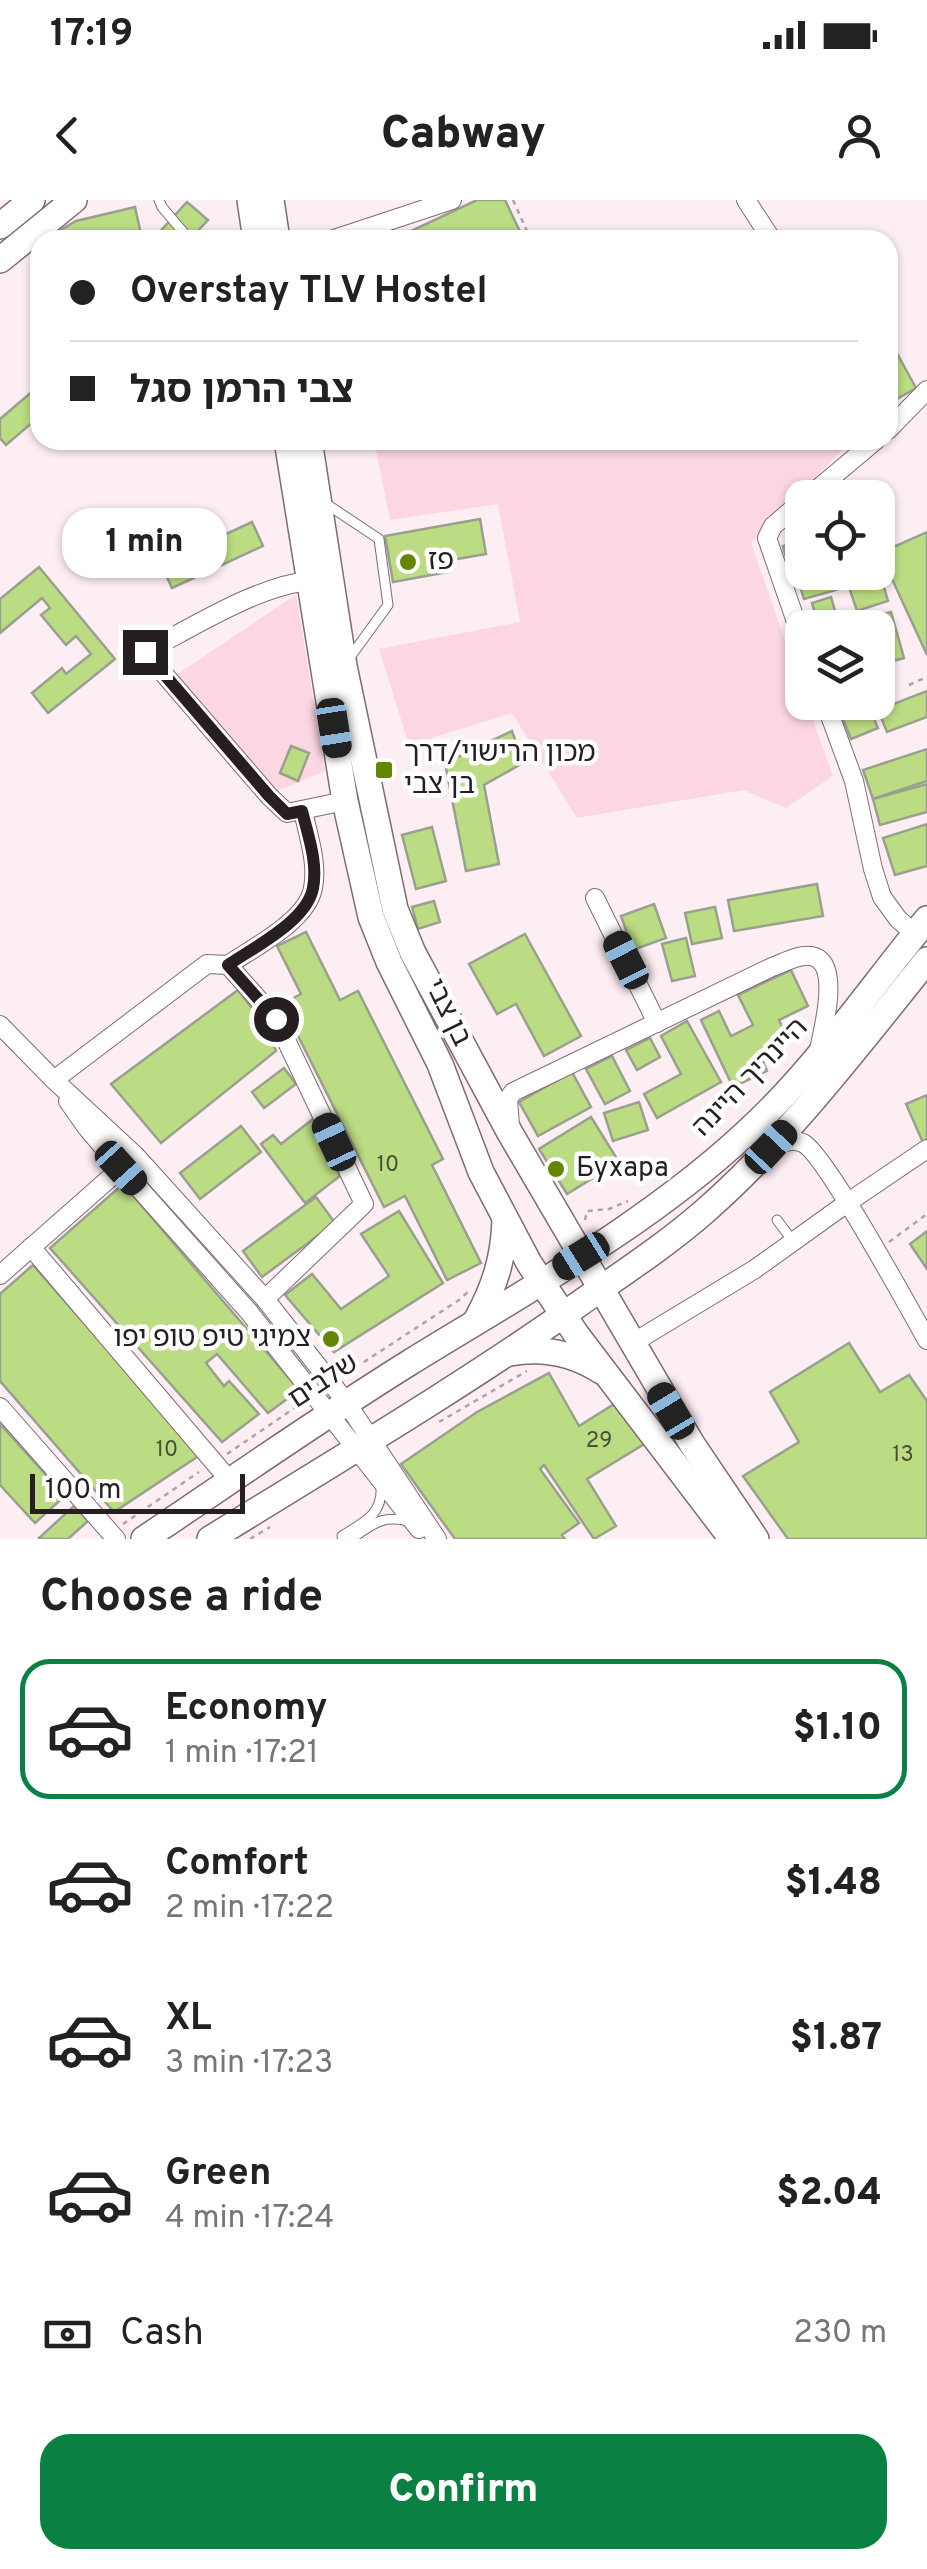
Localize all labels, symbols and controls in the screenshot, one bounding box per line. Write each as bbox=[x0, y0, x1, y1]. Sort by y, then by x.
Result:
text: 17:19 bbox=[50, 11, 133, 60]
text: Cabway bbox=[381, 107, 546, 164]
icon: back bbox=[40, 108, 95, 163]
icon: person bbox=[832, 108, 887, 163]
text: Overstay TLV Hostel bbox=[130, 268, 488, 317]
text: צבי הרמן סגל bbox=[130, 368, 354, 417]
map controls bbox=[785, 480, 895, 720]
button: locate bbox=[785, 480, 895, 590]
callout: 1 min bbox=[62, 507, 228, 577]
text: 1 min bbox=[105, 523, 184, 563]
place label: פז bbox=[428, 544, 454, 580]
marker: פז bbox=[397, 551, 419, 573]
button: layers bbox=[785, 610, 895, 720]
route end bbox=[123, 630, 168, 675]
car bbox=[314, 696, 354, 760]
place label: מכון הרישוי/דרך בן צבי bbox=[404, 736, 596, 804]
marker: מכון הרישוי/דרך בן צבי bbox=[373, 759, 395, 781]
car bbox=[599, 926, 653, 994]
street label: בן צבי bbox=[415, 973, 479, 1053]
route start bbox=[254, 997, 299, 1042]
street label: היינריך היינה bbox=[685, 1011, 817, 1145]
car bbox=[308, 1108, 360, 1176]
car bbox=[740, 1115, 802, 1179]
car bbox=[90, 1136, 152, 1200]
place label: Бухара bbox=[576, 1151, 669, 1187]
house number: 10 bbox=[377, 1152, 399, 1179]
marker: Бухара bbox=[545, 1158, 567, 1180]
car bbox=[548, 1227, 614, 1285]
place label: צמיגי טיפ טופ יפו bbox=[114, 1321, 311, 1357]
marker: צמיגי טיפ טופ יפו bbox=[320, 1328, 342, 1350]
street label: שלבים bbox=[282, 1346, 366, 1418]
car bbox=[643, 1378, 699, 1444]
house number: 29 bbox=[586, 1428, 612, 1455]
house number: 10 bbox=[156, 1437, 178, 1464]
house number: 13 bbox=[892, 1442, 914, 1469]
scale bar bbox=[30, 1469, 245, 1513]
text: 100 m bbox=[45, 1473, 121, 1509]
text: Choose a ride bbox=[40, 1570, 323, 1627]
icon: car bbox=[45, 1684, 135, 1774]
text: Economy bbox=[165, 1685, 327, 1734]
text: $1.10 bbox=[793, 1705, 882, 1754]
text: 1 min · 17:21 bbox=[165, 1734, 319, 1774]
icon: car bbox=[45, 1839, 135, 1929]
text: Comfort bbox=[165, 1840, 309, 1889]
text: $1.48 bbox=[785, 1860, 882, 1909]
text: 2 min · 17:22 bbox=[165, 1889, 334, 1929]
icon: car bbox=[45, 1994, 135, 2084]
text: XL bbox=[165, 1995, 212, 2044]
text: $1.87 bbox=[790, 2015, 882, 2064]
text: 3 min · 17:23 bbox=[165, 2044, 333, 2084]
icon: car bbox=[45, 2149, 135, 2239]
text: Green bbox=[165, 2150, 271, 2199]
text: $2.04 bbox=[776, 2170, 882, 2219]
text: 4 min · 17:24 bbox=[165, 2199, 334, 2239]
icon: cash bbox=[40, 2307, 95, 2362]
text: Cash bbox=[120, 2310, 204, 2359]
text: 230 m bbox=[793, 2314, 887, 2354]
button: Confirm bbox=[40, 2434, 887, 2549]

